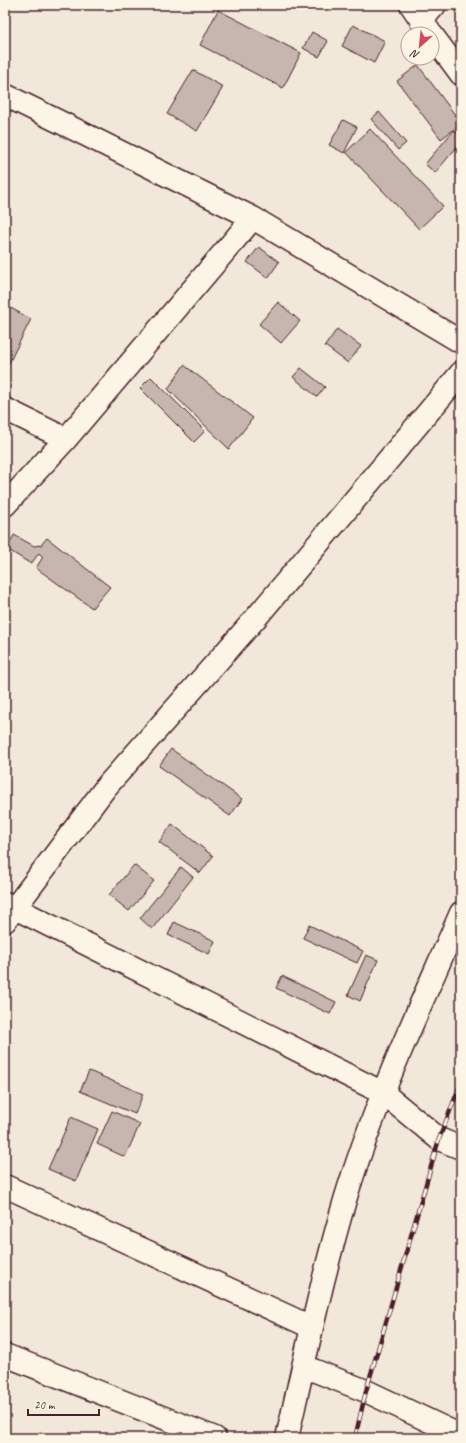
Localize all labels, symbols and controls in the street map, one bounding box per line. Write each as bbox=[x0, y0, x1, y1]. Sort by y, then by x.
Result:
north arrow bbox=[400, 26, 440, 66]
text: N bbox=[407, 46, 422, 63]
scale bar bbox=[28, 1391, 99, 1417]
text: 20 m bbox=[34, 1397, 56, 1413]

